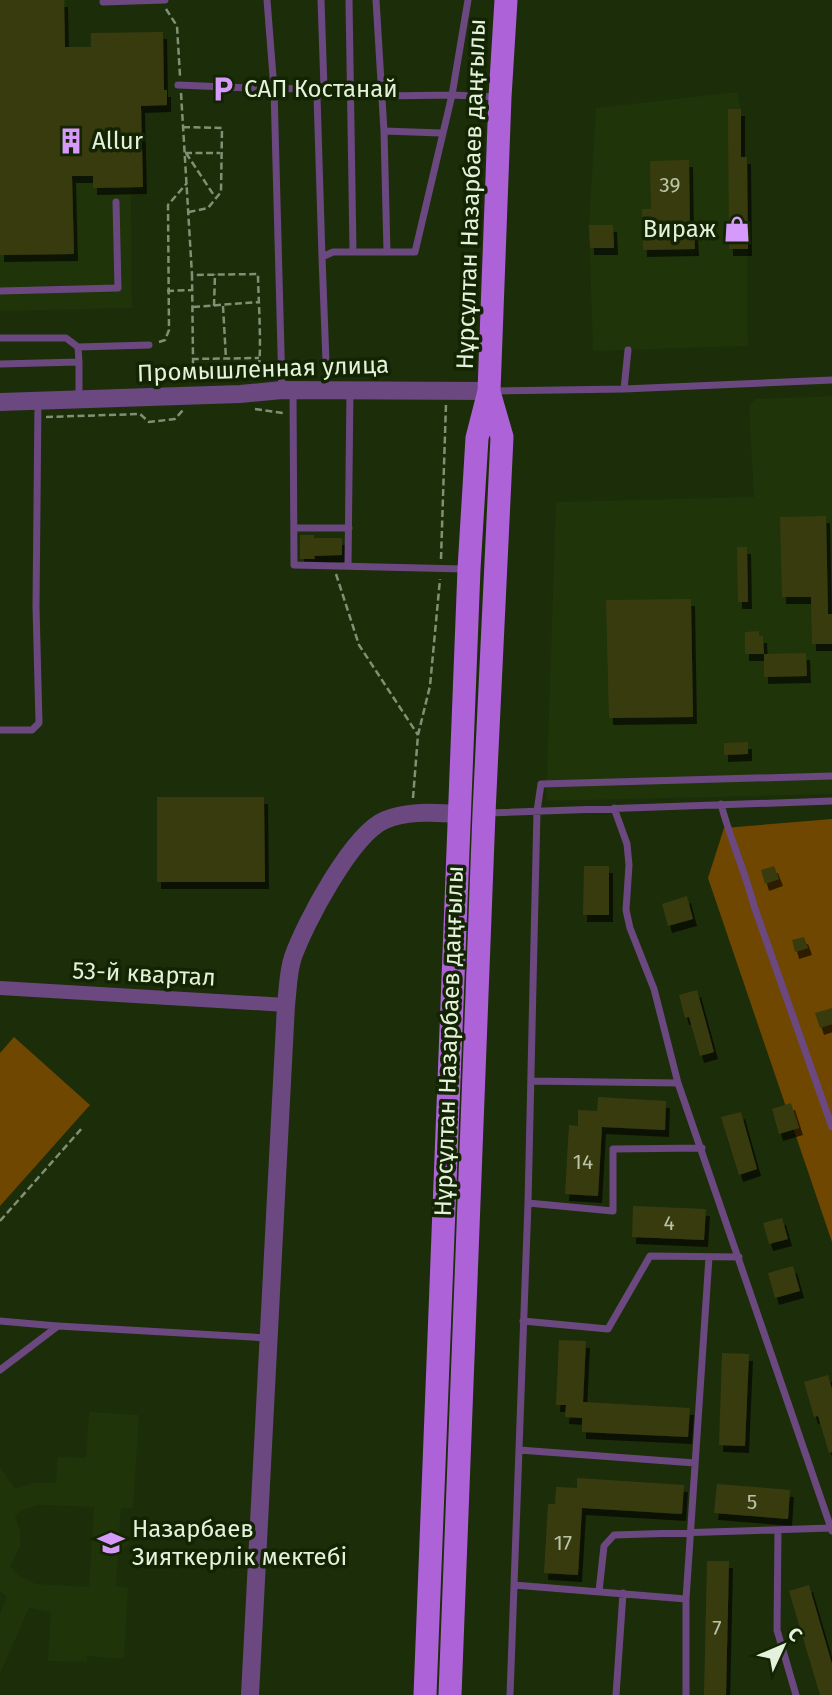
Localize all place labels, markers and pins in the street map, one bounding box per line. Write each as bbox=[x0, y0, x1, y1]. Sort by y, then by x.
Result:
parking icon: САП Костанай bbox=[208, 74, 238, 104]
place label: САП Костанай bbox=[244, 75, 398, 103]
building icon: Allur bbox=[56, 126, 86, 156]
place label: Allur bbox=[92, 127, 144, 155]
shop icon: Вираж bbox=[722, 214, 752, 244]
place label: Вираж bbox=[643, 215, 716, 243]
place label: Назарбаев Зияткерлік мектебі bbox=[132, 1515, 347, 1571]
school or university icon: Назарбаев Зияткерлік мектебі bbox=[96, 1528, 126, 1558]

